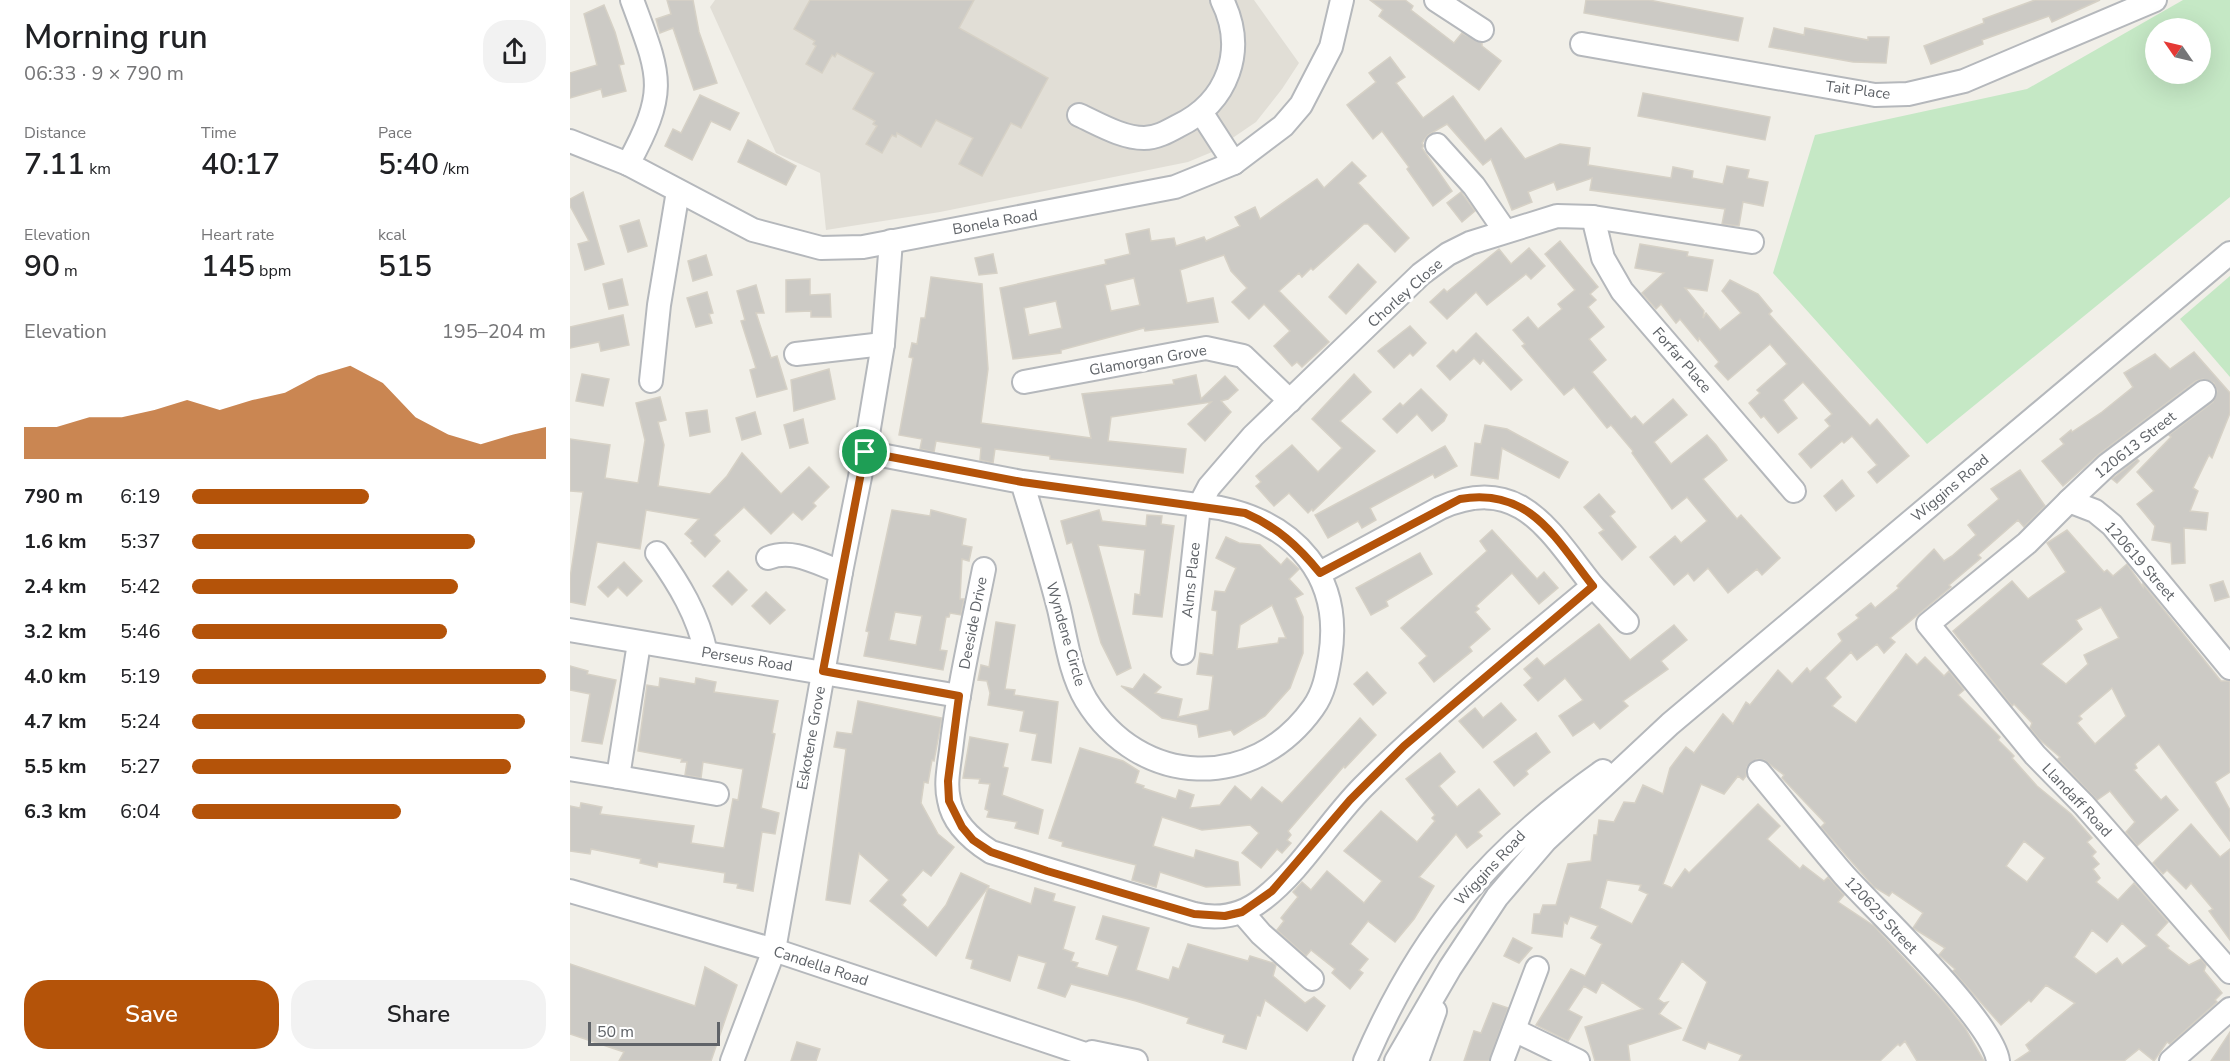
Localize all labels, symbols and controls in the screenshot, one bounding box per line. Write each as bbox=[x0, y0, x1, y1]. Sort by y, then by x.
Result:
text: Morning run bbox=[24, 15, 208, 60]
north arrow bbox=[2145, 18, 2211, 84]
map controls bbox=[2145, 18, 2211, 84]
button: share bbox=[483, 20, 546, 83]
text: 06:33 · 9 × 790 m bbox=[24, 60, 184, 87]
street label: Tait Place bbox=[1824, 76, 1892, 104]
text: Distance bbox=[24, 122, 86, 144]
text: Time bbox=[201, 122, 237, 144]
text: Pace bbox=[378, 122, 412, 144]
text: 7.11 bbox=[24, 144, 85, 185]
text: 40:17 bbox=[201, 144, 280, 185]
text: 5:40 bbox=[378, 144, 439, 185]
text: km bbox=[85, 158, 111, 180]
text: /km bbox=[439, 158, 469, 180]
street label: Bonela Road bbox=[951, 205, 1039, 239]
text: Elevation bbox=[24, 224, 90, 246]
text: Heart rate bbox=[201, 224, 274, 246]
text: kcal bbox=[378, 224, 406, 246]
text: 90 bbox=[24, 246, 60, 287]
text: 145 bbox=[201, 246, 255, 287]
text: 515 bbox=[378, 246, 432, 287]
street label: Chorley Close bbox=[1363, 254, 1447, 332]
text: m bbox=[60, 260, 78, 282]
text: bpm bbox=[255, 260, 291, 282]
text: Elevation bbox=[24, 318, 107, 345]
text: 195–204 m bbox=[442, 318, 546, 345]
street label: Forfar Place bbox=[1648, 323, 1716, 397]
street label: Glamorgan Grove bbox=[1088, 340, 1208, 380]
street label: 120613 Street bbox=[2090, 406, 2181, 483]
pin bbox=[839, 426, 890, 477]
icon: arrive bbox=[848, 435, 881, 468]
street label: Wiggins Road bbox=[1907, 450, 1993, 526]
text: 790 m bbox=[24, 483, 83, 510]
text: 6:19 bbox=[120, 483, 161, 510]
street label: 120619 Street bbox=[2100, 517, 2180, 605]
text: 1.6 km bbox=[24, 528, 87, 555]
text: 5:37 bbox=[120, 528, 161, 555]
street label: Alms Place bbox=[1177, 541, 1205, 619]
text: 2.4 km bbox=[24, 573, 87, 600]
text: 5:42 bbox=[120, 573, 161, 600]
street label: Deeside Drive bbox=[954, 575, 992, 671]
street label: Wyndene Circle bbox=[1042, 580, 1090, 688]
text: 3.2 km bbox=[24, 618, 87, 645]
text: 5:46 bbox=[120, 618, 161, 645]
street label: Perseus Road bbox=[700, 642, 794, 676]
text: 4.0 km bbox=[24, 663, 87, 690]
text: 5:19 bbox=[120, 663, 161, 690]
street label: Eskotene Grove bbox=[792, 685, 830, 791]
text: 4.7 km bbox=[24, 708, 87, 735]
text: 5:24 bbox=[120, 708, 161, 735]
text: 5.5 km bbox=[24, 753, 87, 780]
text: 5:27 bbox=[120, 753, 161, 780]
street label: Llandaff Road bbox=[2038, 759, 2116, 841]
text: 6.3 km bbox=[24, 798, 87, 825]
text: 6:04 bbox=[120, 798, 161, 825]
street label: Wiggins Road bbox=[1450, 826, 1530, 910]
street label: 120625 Street bbox=[1840, 872, 1923, 958]
street label: Candella Road bbox=[771, 941, 871, 991]
button: Save bbox=[24, 980, 279, 1049]
button: Share bbox=[291, 980, 546, 1049]
scale bar bbox=[588, 1019, 720, 1046]
text: 50 m bbox=[597, 1021, 634, 1043]

